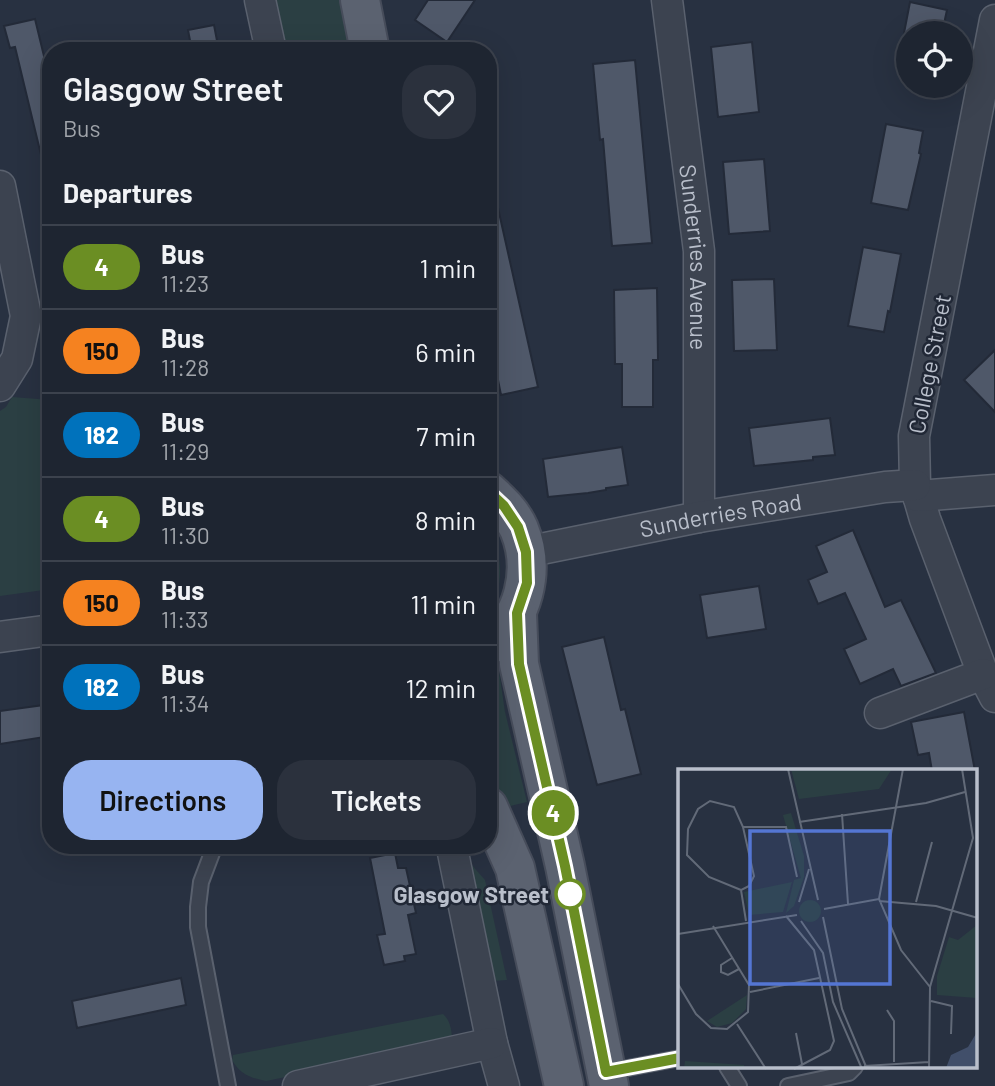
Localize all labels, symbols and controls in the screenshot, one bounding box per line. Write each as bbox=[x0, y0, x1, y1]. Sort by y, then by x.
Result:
map controls bbox=[896, 21, 973, 98]
button: locate bbox=[896, 21, 973, 98]
button: heart bbox=[402, 65, 476, 139]
text: Glasgow Street bbox=[63, 68, 284, 108]
text: Bus bbox=[63, 114, 101, 142]
street label: Sunderries Avenue bbox=[674, 163, 713, 350]
text: Departures bbox=[63, 177, 193, 208]
text: Bus bbox=[161, 238, 204, 269]
text: 4 bbox=[94, 252, 109, 281]
text: 1 min bbox=[420, 252, 476, 283]
text: 11:23 bbox=[161, 269, 209, 297]
street label: College Street bbox=[902, 292, 956, 436]
text: Bus bbox=[161, 322, 204, 353]
text: 150 bbox=[84, 336, 119, 365]
text: 6 min bbox=[415, 336, 476, 367]
text: 11:28 bbox=[161, 353, 209, 381]
text: Bus bbox=[161, 406, 204, 437]
text: 182 bbox=[84, 420, 119, 449]
text: 7 min bbox=[416, 420, 476, 451]
text: 11:29 bbox=[161, 437, 209, 465]
street label: Sunderries Road bbox=[637, 487, 803, 543]
text: Bus bbox=[161, 490, 204, 521]
text: 4 bbox=[94, 504, 109, 533]
text: 8 min bbox=[415, 504, 476, 535]
text: 11:30 bbox=[161, 521, 210, 549]
text: Bus bbox=[161, 574, 204, 605]
text: 150 bbox=[84, 588, 119, 617]
text: 11 min bbox=[410, 588, 476, 619]
text: 11:33 bbox=[161, 605, 209, 633]
text: Bus bbox=[161, 658, 204, 689]
text: 182 bbox=[84, 672, 119, 701]
text: 12 min bbox=[406, 672, 476, 703]
text: 11:34 bbox=[161, 689, 209, 717]
button: Directions bbox=[63, 760, 263, 840]
button: Tickets bbox=[277, 760, 476, 840]
inset map bbox=[678, 769, 978, 1068]
line badge: 4 bbox=[530, 790, 576, 836]
text: 4 bbox=[546, 798, 560, 827]
marker: Glasgow Street bbox=[555, 879, 585, 909]
place label: Glasgow Street bbox=[394, 880, 549, 908]

